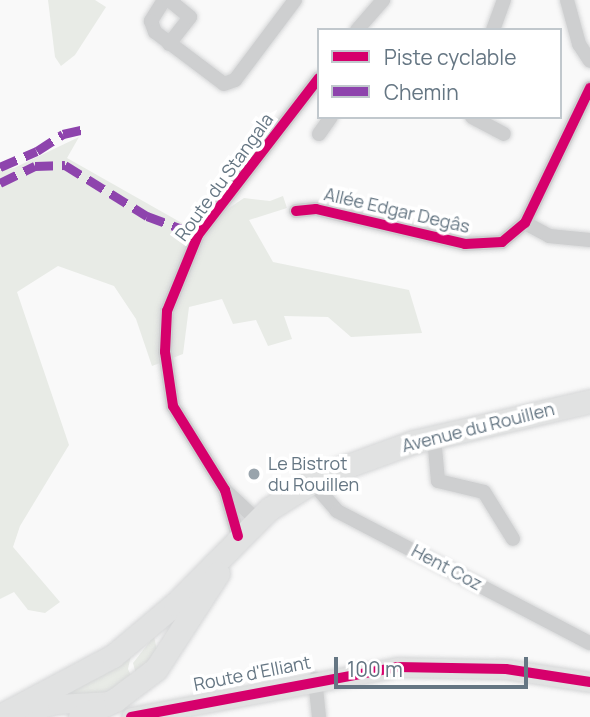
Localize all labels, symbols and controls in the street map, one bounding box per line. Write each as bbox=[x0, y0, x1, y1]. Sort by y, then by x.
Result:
legend bbox=[317, 28, 562, 119]
text: Piste cyclable bbox=[384, 43, 516, 71]
text: Chemin bbox=[384, 78, 459, 106]
street label: Route du Stangala bbox=[170, 109, 278, 245]
street label: Allée Edgar Degâs bbox=[322, 183, 472, 237]
street label: Avenue du Rouillen bbox=[400, 398, 556, 456]
place label: Le Bistrot du Rouillen bbox=[268, 453, 359, 496]
marker: Le Bistrot du Rouillen bbox=[246, 466, 262, 482]
street label: Hent Coz bbox=[408, 539, 486, 595]
scale bar bbox=[338, 644, 532, 688]
street label: Route d'Elliant bbox=[192, 651, 312, 695]
text: 100 m bbox=[347, 655, 403, 683]

